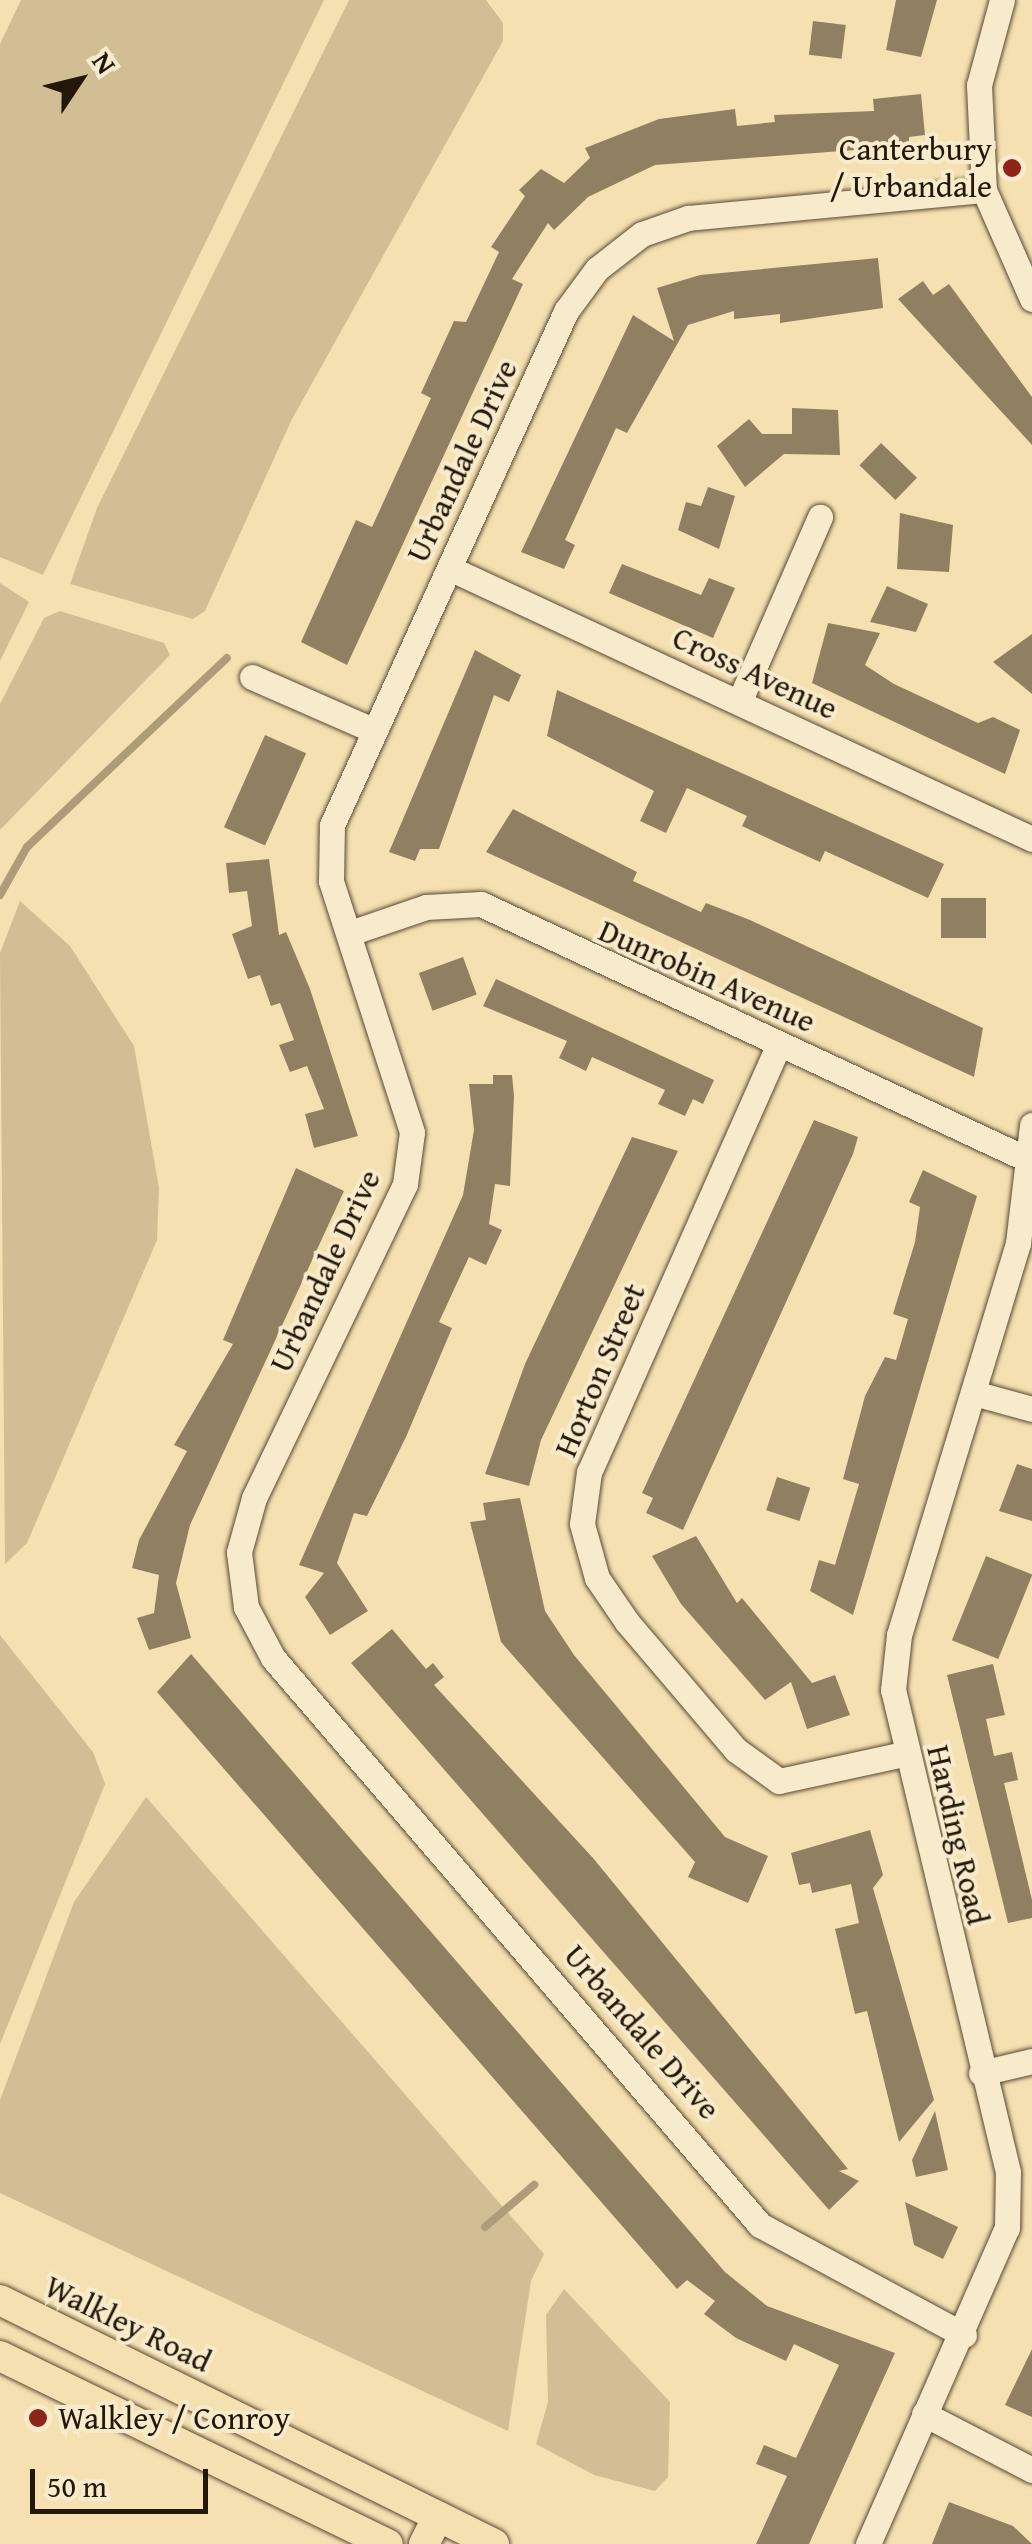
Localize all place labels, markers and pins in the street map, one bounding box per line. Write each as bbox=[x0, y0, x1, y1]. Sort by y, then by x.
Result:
place label: Canterbury / Urbandale bbox=[830, 131, 992, 206]
marker: Canterbury / Urbandale bbox=[1001, 157, 1023, 179]
place label: Walkley / Conroy bbox=[58, 2399, 290, 2437]
marker: Walkley / Conroy bbox=[27, 2407, 49, 2429]

